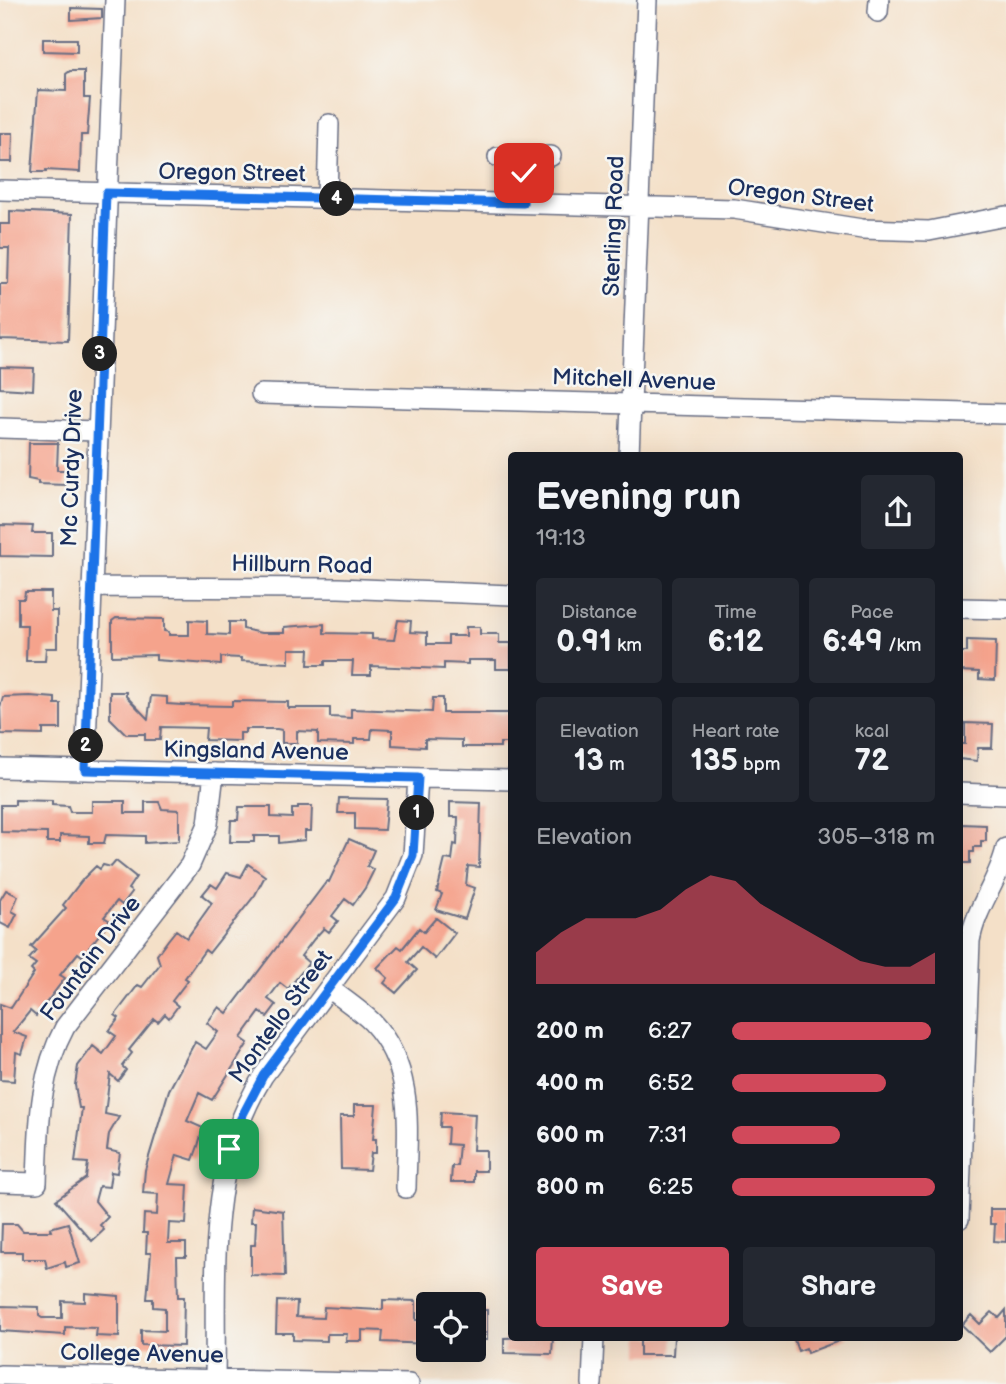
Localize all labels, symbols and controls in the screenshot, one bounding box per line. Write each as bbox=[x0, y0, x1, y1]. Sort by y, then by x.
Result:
pin bbox=[494, 143, 554, 203]
icon: check bbox=[505, 154, 543, 192]
street label: Sterling Road bbox=[598, 155, 630, 297]
street label: Oregon Street bbox=[158, 158, 306, 188]
street label: Oregon Street bbox=[726, 173, 876, 219]
pin: 4 bbox=[320, 182, 354, 216]
text: 4 bbox=[331, 187, 342, 210]
pin: 3 bbox=[82, 336, 118, 372]
text: 3 bbox=[94, 342, 105, 365]
street label: Mitchell Avenue bbox=[552, 363, 716, 397]
street label: Mc Curdy Drive bbox=[55, 389, 89, 547]
text: Evening run bbox=[536, 475, 741, 520]
button: share bbox=[861, 475, 935, 549]
text: 19:13 bbox=[536, 524, 586, 552]
street label: Hillburn Road bbox=[231, 550, 373, 580]
text: Distance bbox=[561, 601, 637, 624]
text: Time bbox=[714, 601, 757, 624]
text: Pace bbox=[850, 601, 893, 624]
text: 0.91 bbox=[556, 624, 612, 660]
text: 6:12 bbox=[708, 624, 763, 660]
text: 6:49 bbox=[822, 624, 883, 660]
text: km bbox=[612, 634, 642, 657]
text: /km bbox=[883, 634, 922, 657]
text: Elevation bbox=[560, 720, 639, 743]
text: Heart rate bbox=[692, 720, 779, 743]
text: kcal bbox=[855, 720, 889, 743]
pin: 2 bbox=[68, 728, 104, 764]
text: 2 bbox=[80, 734, 91, 757]
street label: Kingsland Avenue bbox=[163, 735, 349, 767]
text: 13 bbox=[574, 743, 604, 779]
text: 135 bbox=[690, 743, 738, 779]
text: 72 bbox=[855, 743, 889, 779]
text: m bbox=[604, 753, 625, 776]
text: bpm bbox=[738, 753, 781, 776]
pin: 1 bbox=[400, 796, 434, 830]
text: 1 bbox=[413, 801, 421, 824]
text: Elevation bbox=[536, 823, 632, 851]
text: 305–318 m bbox=[817, 823, 935, 851]
street label: Fountain Drive bbox=[35, 890, 147, 1027]
street label: Montello Street bbox=[223, 944, 339, 1089]
text: 200 m bbox=[536, 1017, 604, 1045]
text: 6:27 bbox=[648, 1017, 692, 1045]
text: 400 m bbox=[536, 1069, 604, 1097]
text: 6:52 bbox=[648, 1069, 693, 1097]
pin bbox=[199, 1119, 259, 1179]
text: 600 m bbox=[536, 1121, 604, 1149]
text: 7:31 bbox=[648, 1121, 687, 1149]
icon: arrive bbox=[210, 1130, 248, 1168]
text: 800 m bbox=[536, 1173, 604, 1201]
text: 6:25 bbox=[648, 1173, 693, 1201]
button: Save bbox=[536, 1247, 729, 1327]
button: Share bbox=[743, 1247, 935, 1327]
map controls bbox=[416, 1292, 486, 1362]
button: locate bbox=[416, 1292, 486, 1362]
street label: College Avenue bbox=[60, 1339, 224, 1369]

